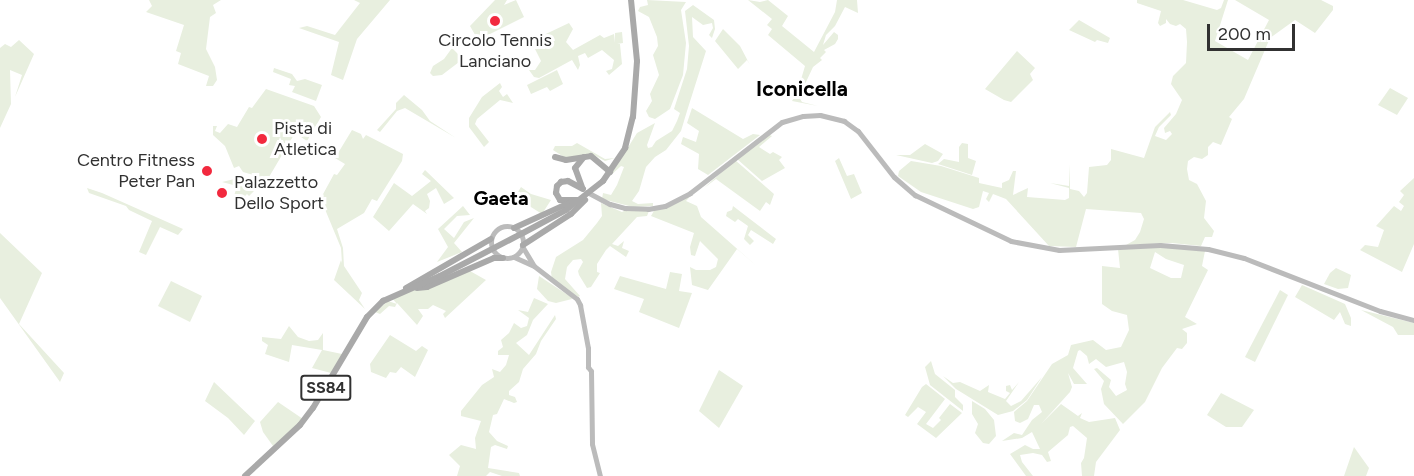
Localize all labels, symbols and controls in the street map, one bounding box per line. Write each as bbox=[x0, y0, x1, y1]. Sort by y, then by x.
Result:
scale bar bbox=[1210, 12, 1298, 50]
marker: Circolo Tennis Lanciano bbox=[488, 14, 502, 28]
text: 200 m bbox=[1218, 23, 1271, 45]
place label: Circolo Tennis Lanciano bbox=[438, 30, 552, 72]
district label: Iconicella bbox=[756, 76, 848, 102]
place label: Pista di Atletica bbox=[274, 118, 337, 160]
marker: Pista di Atletica bbox=[255, 132, 269, 146]
place label: Centro Fitness Peter Pan bbox=[77, 150, 195, 192]
marker: Centro Fitness Peter Pan bbox=[200, 164, 214, 178]
place label: Palazzetto Dello Sport bbox=[234, 172, 324, 214]
marker: Palazzetto Dello Sport bbox=[215, 186, 229, 200]
district label: Gaeta bbox=[473, 186, 529, 210]
road number: SS84 bbox=[299, 375, 353, 401]

